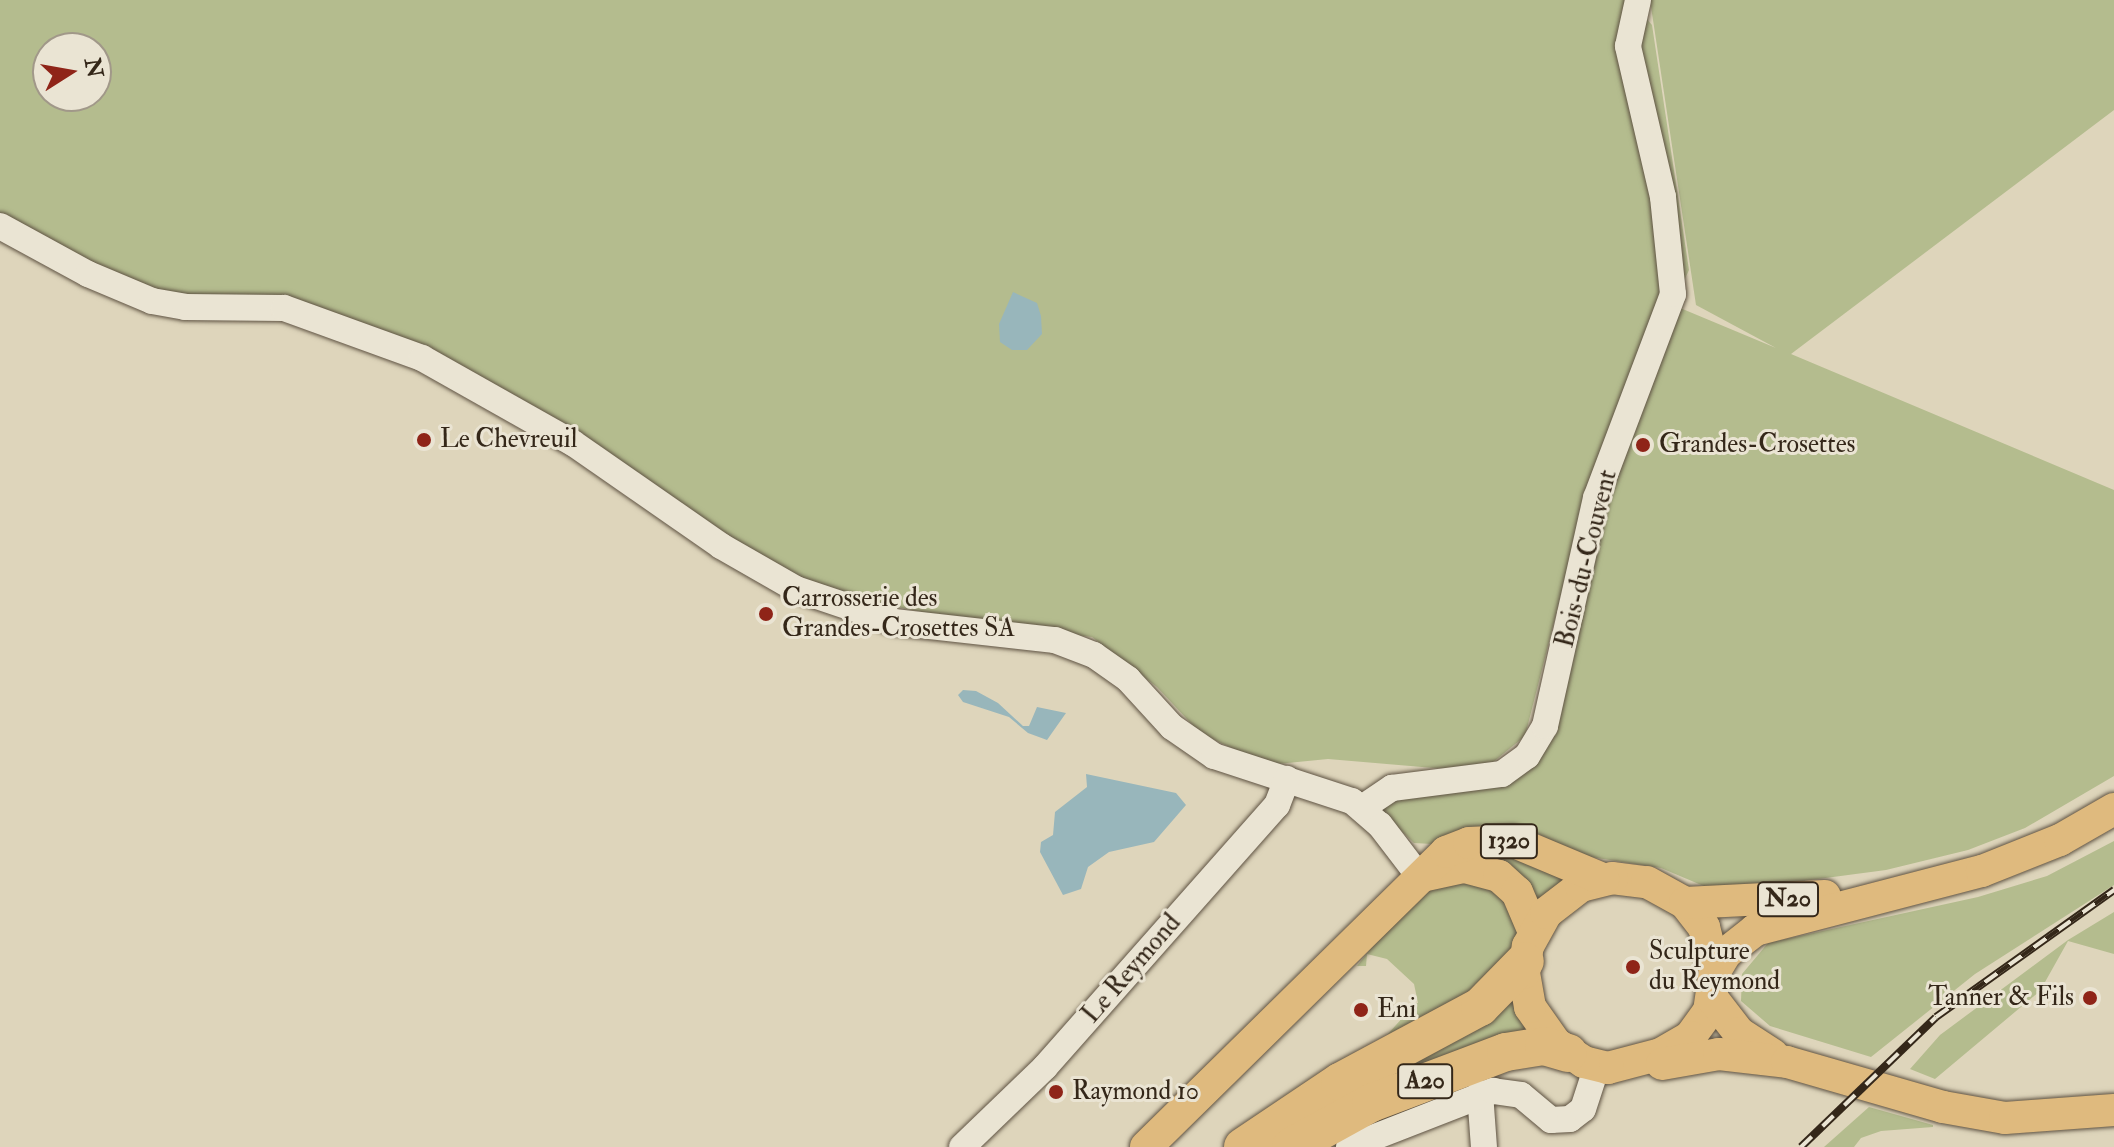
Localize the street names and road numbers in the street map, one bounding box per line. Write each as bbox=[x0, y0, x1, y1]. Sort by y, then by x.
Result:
street label: Bois-du-Couvent bbox=[1550, 467, 1624, 651]
road number: 1320 bbox=[1479, 821, 1539, 861]
road number: N20 bbox=[1756, 879, 1820, 919]
street label: Le Reymond bbox=[1076, 908, 1188, 1030]
road number: A20 bbox=[1397, 1061, 1453, 1101]

